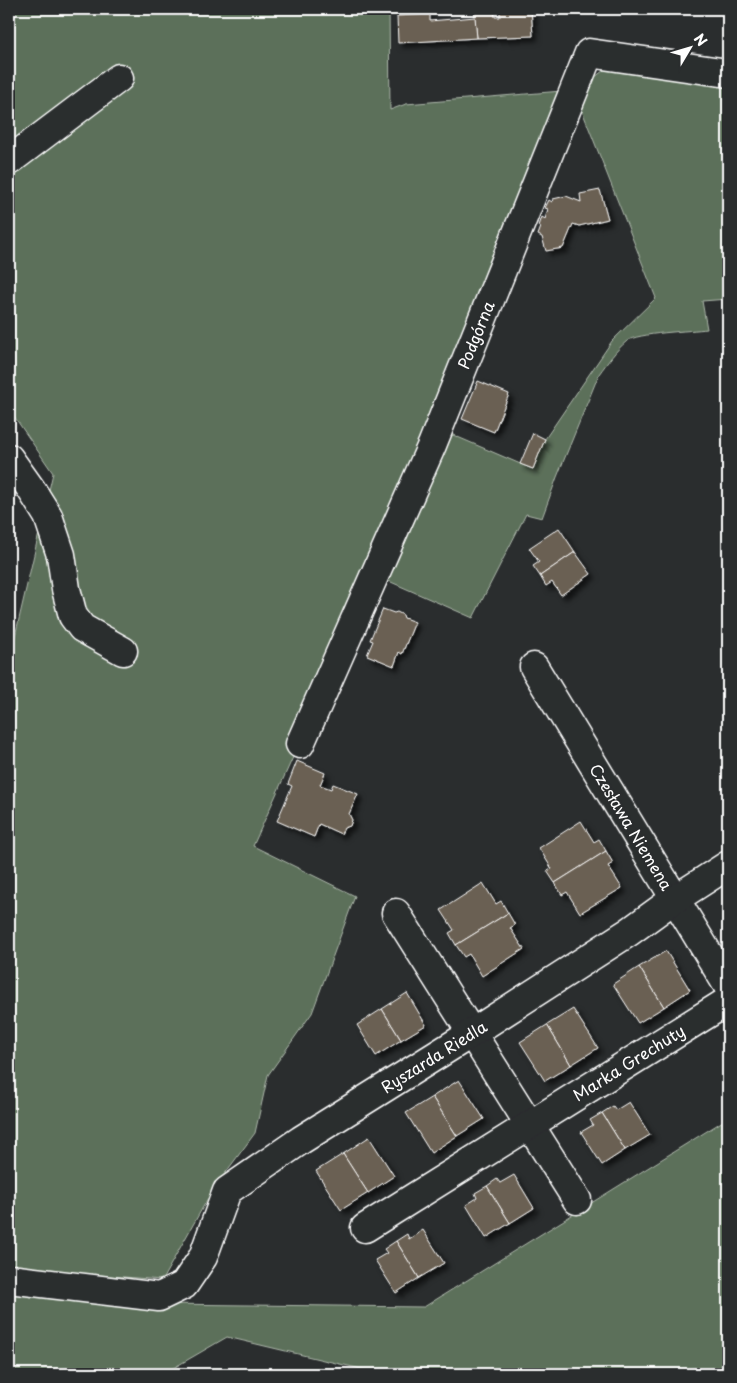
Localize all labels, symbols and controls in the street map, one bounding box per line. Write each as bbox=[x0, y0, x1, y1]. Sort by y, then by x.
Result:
north arrow bbox=[664, 22, 714, 72]
text: N bbox=[689, 29, 712, 51]
street label: Podgórna bbox=[451, 297, 500, 372]
street label: Czesława Niemena bbox=[585, 759, 679, 894]
street label: Ryszarda Riedla bbox=[376, 1014, 491, 1098]
street label: Marka Grechuty bbox=[568, 1018, 689, 1106]

